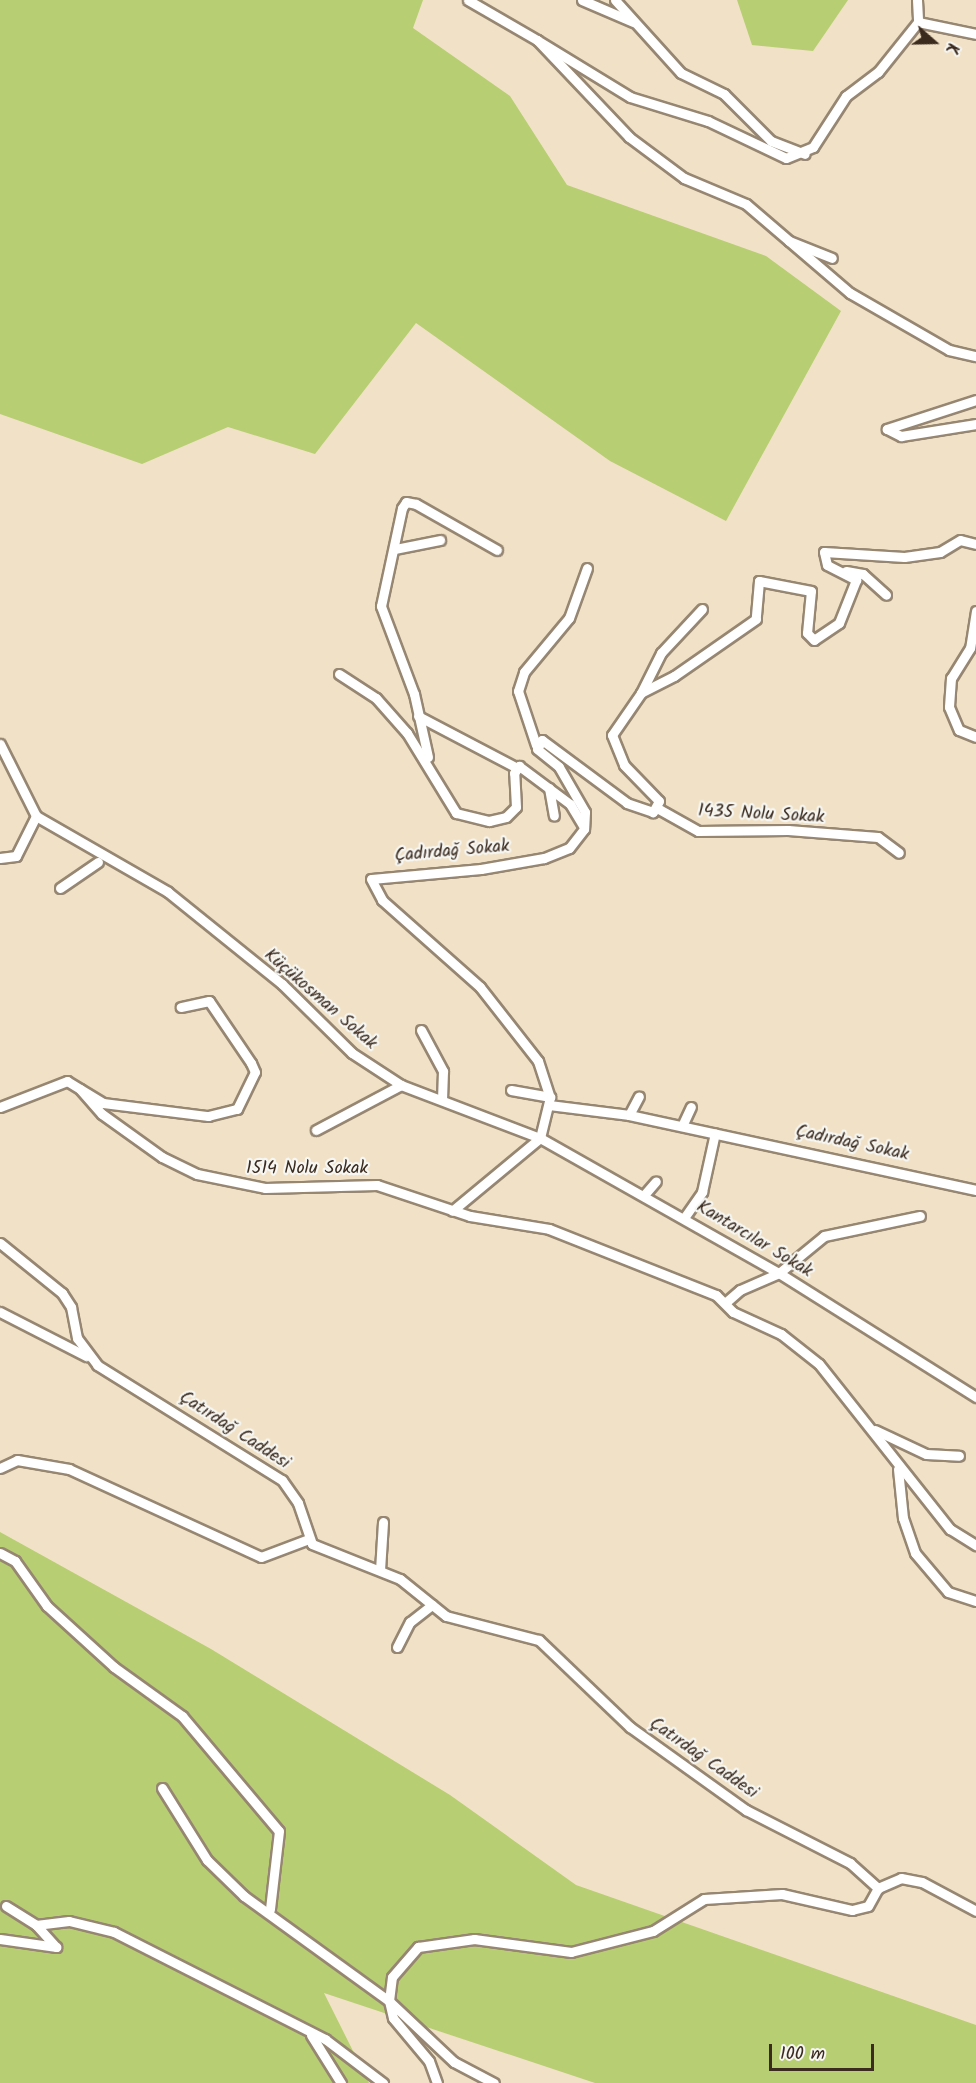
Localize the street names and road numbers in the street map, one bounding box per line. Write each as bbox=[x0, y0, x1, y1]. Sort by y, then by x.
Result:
street label: 1435 Nolu Sokak bbox=[697, 801, 825, 829]
street label: Çadırdağ Sokak bbox=[394, 836, 510, 868]
street label: Küçükosman Sokak bbox=[259, 945, 381, 1055]
street label: Çadırdağ Sokak bbox=[793, 1121, 911, 1167]
street label: 1514 Nolu Sokak bbox=[246, 1158, 368, 1180]
street label: Kantarcılar Sokak bbox=[692, 1197, 816, 1283]
street label: Çatırdağ Caddesi bbox=[175, 1387, 293, 1475]
street label: Çatırdağ Caddesi bbox=[645, 1714, 761, 1804]

